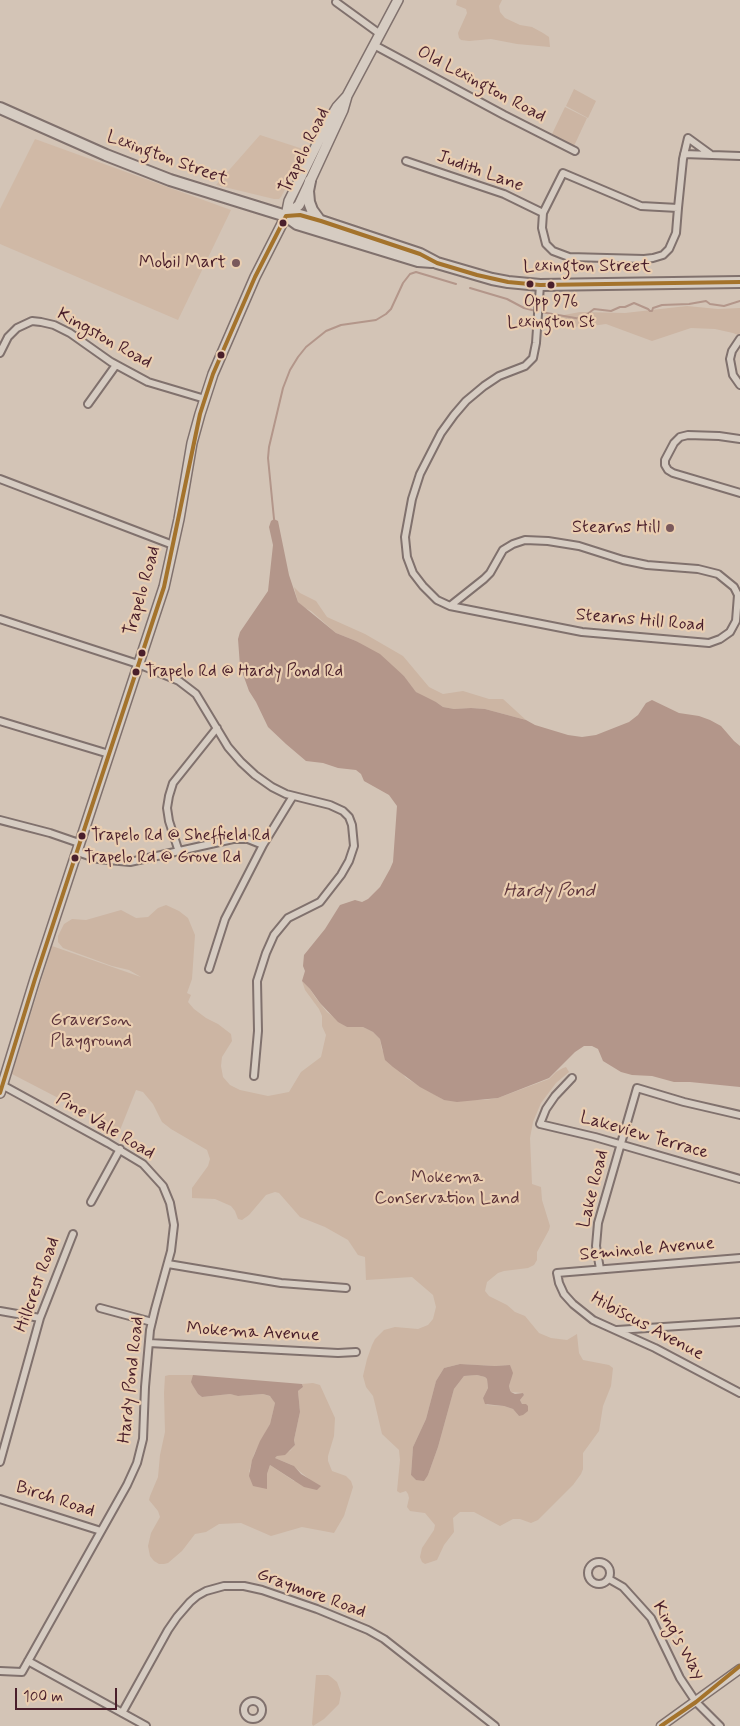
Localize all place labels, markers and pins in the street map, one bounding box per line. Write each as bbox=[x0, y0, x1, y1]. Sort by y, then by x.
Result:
unlabelled marker bbox=[278, 218, 288, 228]
place label: Mobil Mart bbox=[139, 252, 226, 274]
marker: Mobil Mart bbox=[230, 257, 242, 269]
unlabelled marker bbox=[525, 279, 535, 289]
marker: Opp 976 Lexington St bbox=[546, 280, 556, 290]
place label: Opp 976 Lexington St bbox=[507, 292, 595, 332]
unlabelled marker bbox=[216, 350, 226, 360]
place label: Stearns Hill bbox=[572, 517, 660, 539]
marker: Stearns Hill bbox=[664, 522, 676, 534]
unlabelled marker bbox=[137, 648, 147, 658]
place label: Trapelo Rd @ Hardy Pond Rd bbox=[145, 662, 343, 682]
marker: Trapelo Rd @ Hardy Pond Rd bbox=[131, 667, 141, 677]
place label: Trapelo Rd @ Sheffield Rd bbox=[91, 826, 270, 846]
marker: Trapelo Rd @ Sheffield Rd bbox=[77, 831, 87, 841]
place label: Trapelo Rd @ Grove Rd bbox=[84, 848, 241, 868]
marker: Trapelo Rd @ Grove Rd bbox=[70, 853, 80, 863]

